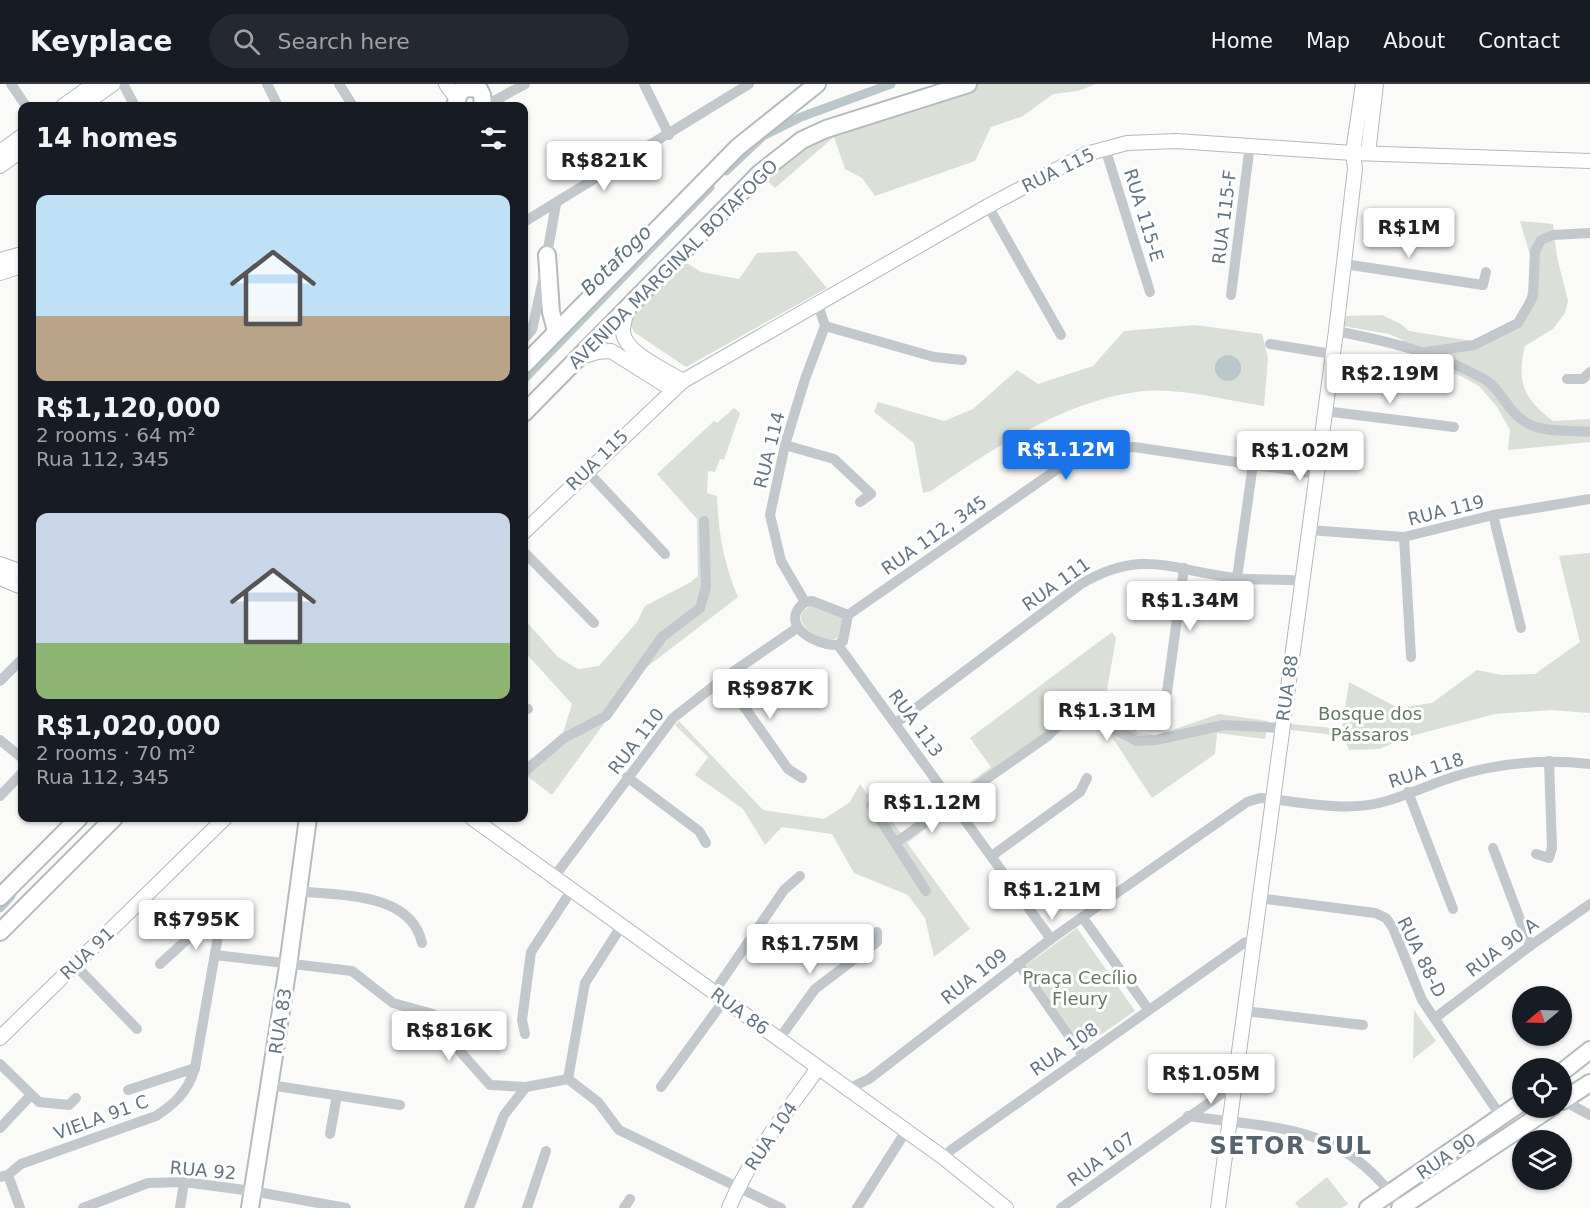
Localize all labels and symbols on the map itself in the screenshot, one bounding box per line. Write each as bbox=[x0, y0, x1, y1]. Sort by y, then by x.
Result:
pin: R$821K bbox=[555, 141, 653, 192]
street label: RUA 115 bbox=[1018, 143, 1098, 197]
street label: AVENIDA MARGINAL BOTAFOGO bbox=[564, 155, 782, 373]
street label: RUA 115-E bbox=[1120, 166, 1168, 264]
street label: RUA 115-F bbox=[1208, 169, 1240, 265]
pin: R$1M bbox=[1373, 208, 1445, 259]
water label: Botafogo bbox=[576, 220, 656, 300]
pin: R$2.19M bbox=[1335, 354, 1445, 405]
street label: RUA 114 bbox=[749, 410, 789, 490]
street label: RUA 115 bbox=[562, 425, 632, 495]
pin: R$1.12M bbox=[1011, 430, 1121, 481]
pin: R$1.02M bbox=[1245, 431, 1355, 482]
street label: RUA 119 bbox=[1406, 490, 1486, 530]
street label: RUA 112, 345 bbox=[877, 491, 991, 579]
street label: RUA 111 bbox=[1018, 553, 1094, 615]
pin: R$1.34M bbox=[1135, 581, 1245, 632]
street label: RUA 88 bbox=[1272, 654, 1302, 722]
pin: R$987K bbox=[721, 669, 819, 720]
street label: RUA 113 bbox=[885, 685, 947, 761]
pin: R$1.31M bbox=[1052, 691, 1162, 742]
park label: Bosque dos Pássaros bbox=[1318, 703, 1422, 745]
street label: RUA 110 bbox=[604, 704, 668, 778]
street label: RUA 118 bbox=[1386, 748, 1466, 792]
pin: R$1.12M bbox=[877, 783, 987, 834]
pin: R$1.21M bbox=[997, 870, 1107, 921]
pin: R$795K bbox=[147, 900, 245, 951]
street label: RUA 88-D bbox=[1393, 913, 1451, 1001]
street label: RUA 90 A bbox=[1462, 913, 1543, 981]
street label: RUA 91 bbox=[56, 922, 118, 984]
pin: R$1.75M bbox=[755, 924, 865, 975]
street label: RUA 109 bbox=[937, 944, 1011, 1008]
park label: Praça Cecílio Fleury bbox=[1022, 967, 1138, 1009]
street label: RUA 86 bbox=[707, 983, 773, 1039]
street label: RUA 83 bbox=[264, 986, 296, 1056]
north arrow bbox=[1512, 986, 1572, 1046]
pin: R$816K bbox=[400, 1011, 498, 1062]
street label: RUA 108 bbox=[1026, 1018, 1102, 1080]
pin: R$1.05M bbox=[1156, 1054, 1266, 1105]
street label: VIELA 91 C bbox=[51, 1090, 151, 1144]
street label: RUA 104 bbox=[740, 1098, 802, 1174]
street label: RUA 107 bbox=[1063, 1128, 1139, 1190]
street label: RUA 90 bbox=[1413, 1129, 1479, 1183]
district label: SETOR SUL bbox=[1210, 1132, 1372, 1160]
street label: RUA 92 bbox=[169, 1157, 237, 1183]

